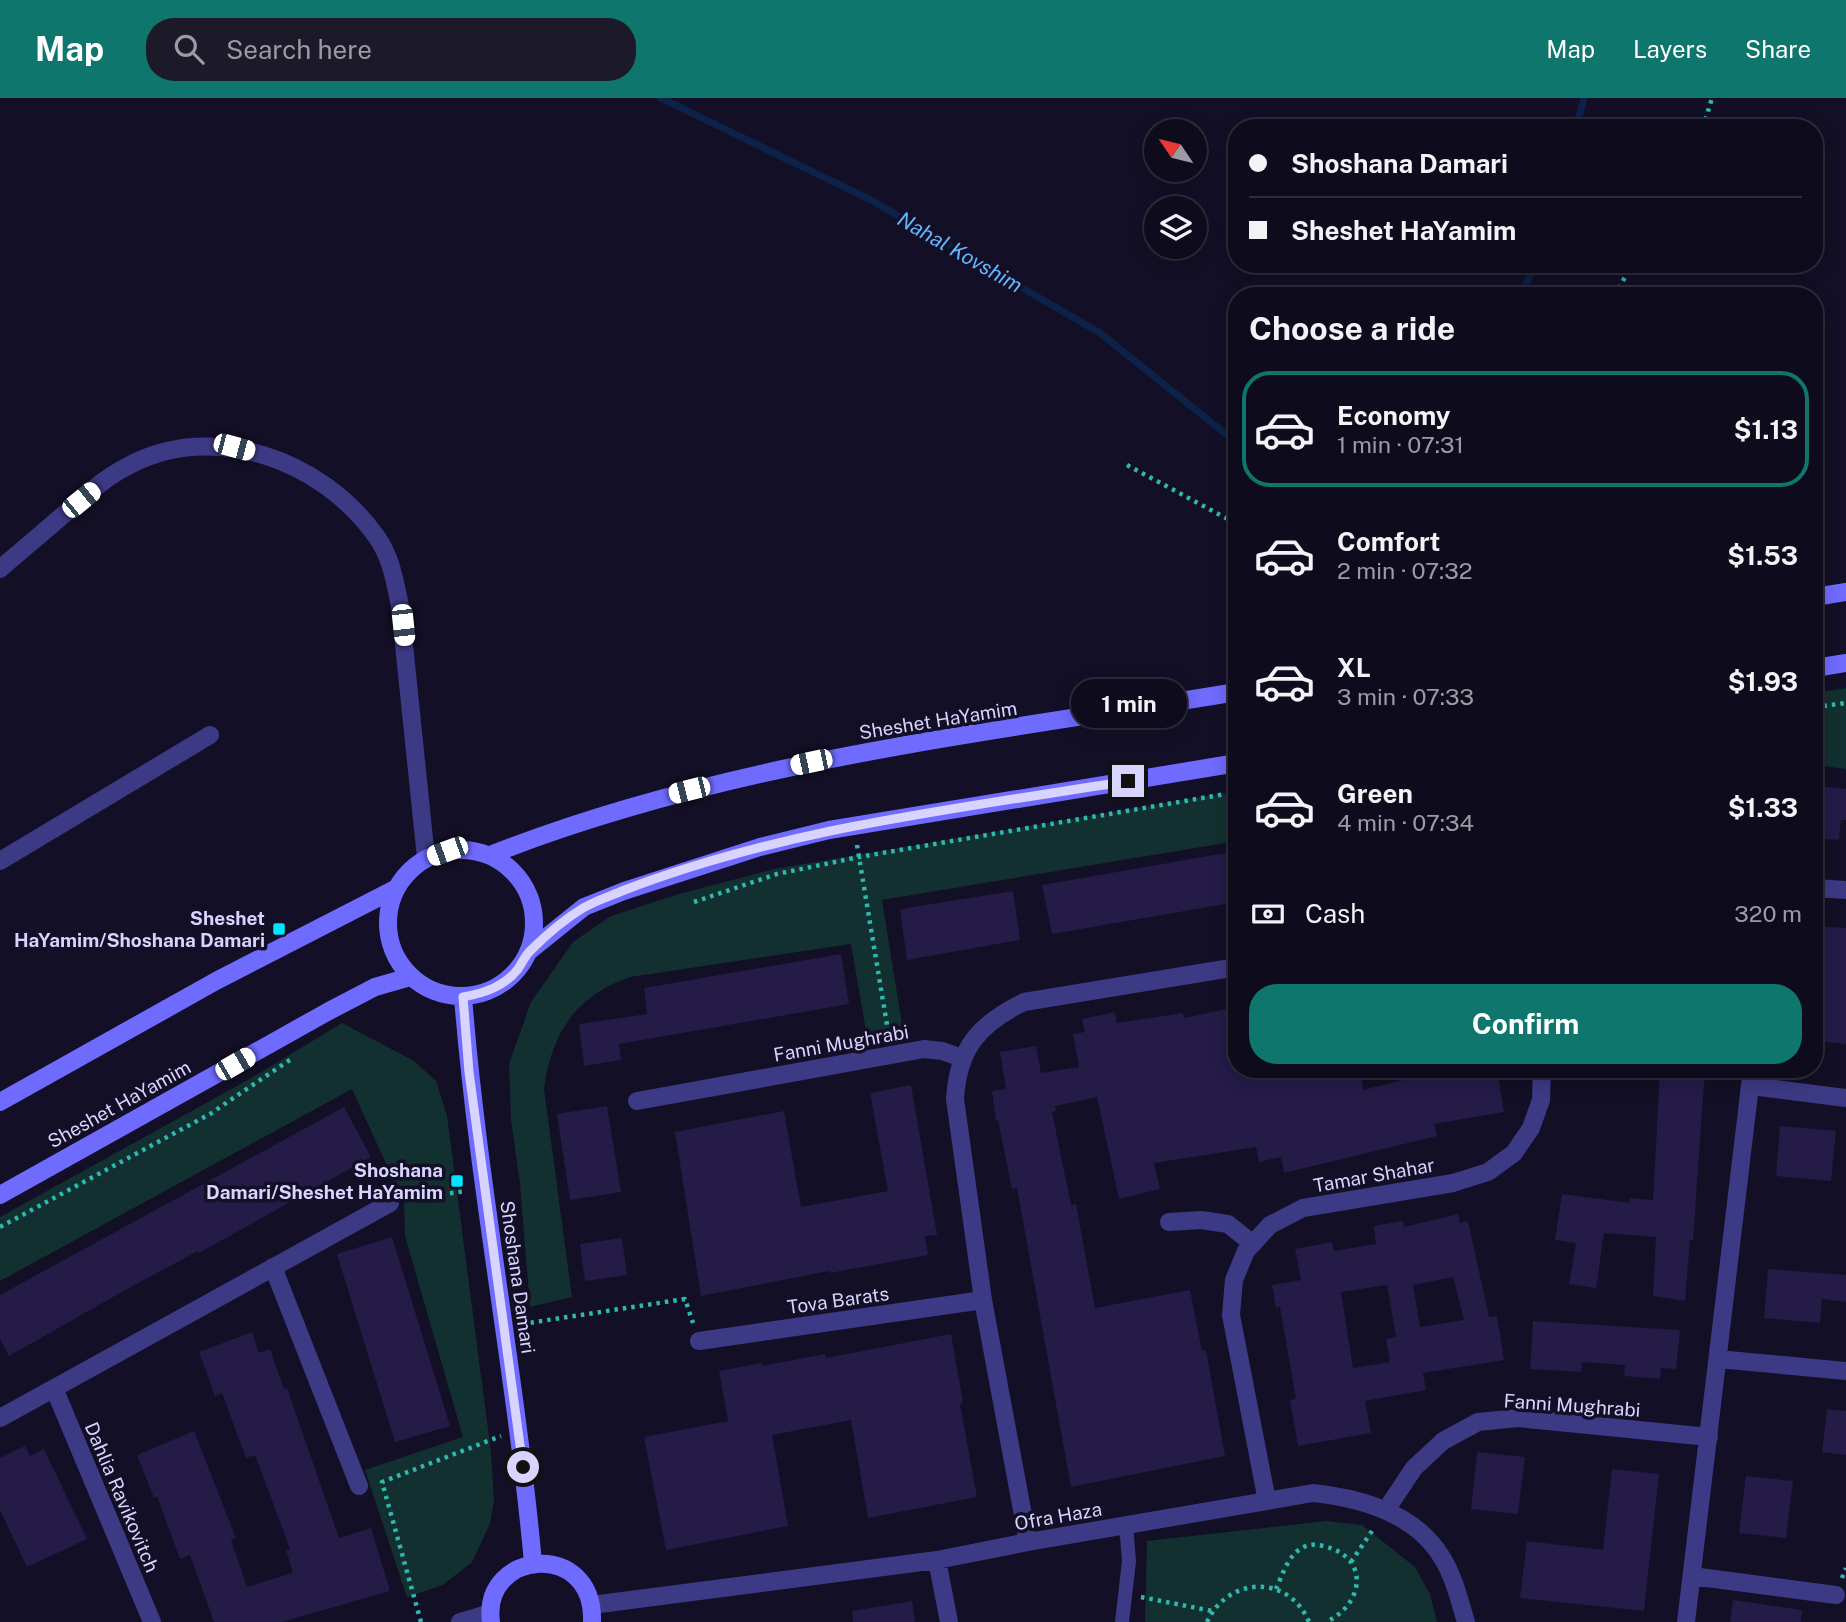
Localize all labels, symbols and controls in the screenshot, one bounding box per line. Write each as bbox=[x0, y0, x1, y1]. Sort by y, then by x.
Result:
search box bbox=[146, 18, 636, 81]
text: Map bbox=[35, 30, 104, 68]
icon: search bbox=[170, 30, 208, 68]
text: Search here bbox=[226, 34, 372, 65]
text: Map bbox=[1546, 35, 1595, 63]
text: Layers bbox=[1633, 35, 1707, 63]
text: Share bbox=[1745, 35, 1811, 63]
north arrow bbox=[1144, 119, 1208, 182]
map controls bbox=[1144, 119, 1207, 259]
text: Shoshana Damari bbox=[1291, 148, 1508, 179]
button: layers bbox=[1144, 196, 1207, 259]
water label: Nahal Kovshim bbox=[893, 206, 1027, 298]
text: Sheshet HaYamim bbox=[1291, 215, 1516, 246]
text: Choose a ride bbox=[1249, 310, 1455, 347]
icon: car bbox=[1253, 398, 1316, 461]
text: Economy bbox=[1337, 400, 1450, 431]
text: $1.13 bbox=[1734, 414, 1798, 445]
car bbox=[211, 431, 258, 463]
text: 1 min · 07:31 bbox=[1337, 431, 1464, 458]
car bbox=[59, 479, 104, 521]
icon: car bbox=[1253, 524, 1316, 587]
text: Comfort bbox=[1337, 526, 1440, 557]
text: $1.53 bbox=[1727, 540, 1798, 571]
text: 2 min · 07:32 bbox=[1337, 557, 1472, 584]
car bbox=[391, 603, 416, 647]
icon: car bbox=[1253, 650, 1316, 713]
text: XL bbox=[1337, 652, 1371, 683]
text: $1.93 bbox=[1728, 666, 1798, 697]
callout: 1 min bbox=[1070, 680, 1186, 728]
text: 3 min · 07:33 bbox=[1337, 683, 1474, 710]
text: 1 min bbox=[1101, 690, 1157, 717]
street label: Sheshet HaYamim bbox=[857, 697, 1019, 743]
car bbox=[789, 747, 834, 777]
route end bbox=[1112, 765, 1144, 797]
car bbox=[667, 775, 712, 805]
icon: car bbox=[1253, 776, 1316, 839]
text: Green bbox=[1337, 778, 1413, 809]
text: $1.33 bbox=[1728, 792, 1798, 823]
text: 4 min · 07:34 bbox=[1337, 809, 1474, 836]
car bbox=[424, 834, 471, 868]
icon: cash bbox=[1249, 895, 1287, 933]
text: Cash bbox=[1305, 898, 1365, 929]
text: 320 m bbox=[1734, 900, 1802, 927]
place label: Sheshet HaYamim/Shoshana Damari bbox=[14, 907, 265, 951]
marker: Sheshet HaYamim/Shoshana Damari bbox=[271, 921, 287, 937]
button: Confirm bbox=[1249, 984, 1802, 1064]
street label: Fanni Mughrabi bbox=[772, 1020, 910, 1066]
car bbox=[212, 1044, 259, 1084]
street label: Sheshet HaYamim bbox=[44, 1056, 194, 1152]
street label: Tamar Shahar bbox=[1312, 1154, 1436, 1196]
place label: Shoshana Damari/Sheshet HaYamim bbox=[206, 1159, 443, 1203]
marker: Shoshana Damari/Sheshet HaYamim bbox=[449, 1173, 465, 1189]
street label: Shoshana Damari bbox=[496, 1199, 540, 1355]
street label: Tova Barats bbox=[786, 1282, 890, 1318]
street label: Fanni Mughrabi bbox=[1503, 1389, 1641, 1421]
street label: Dahlia Ravikovitch bbox=[80, 1419, 164, 1575]
route start bbox=[507, 1451, 539, 1483]
street label: Ofra Haza bbox=[1013, 1497, 1103, 1535]

